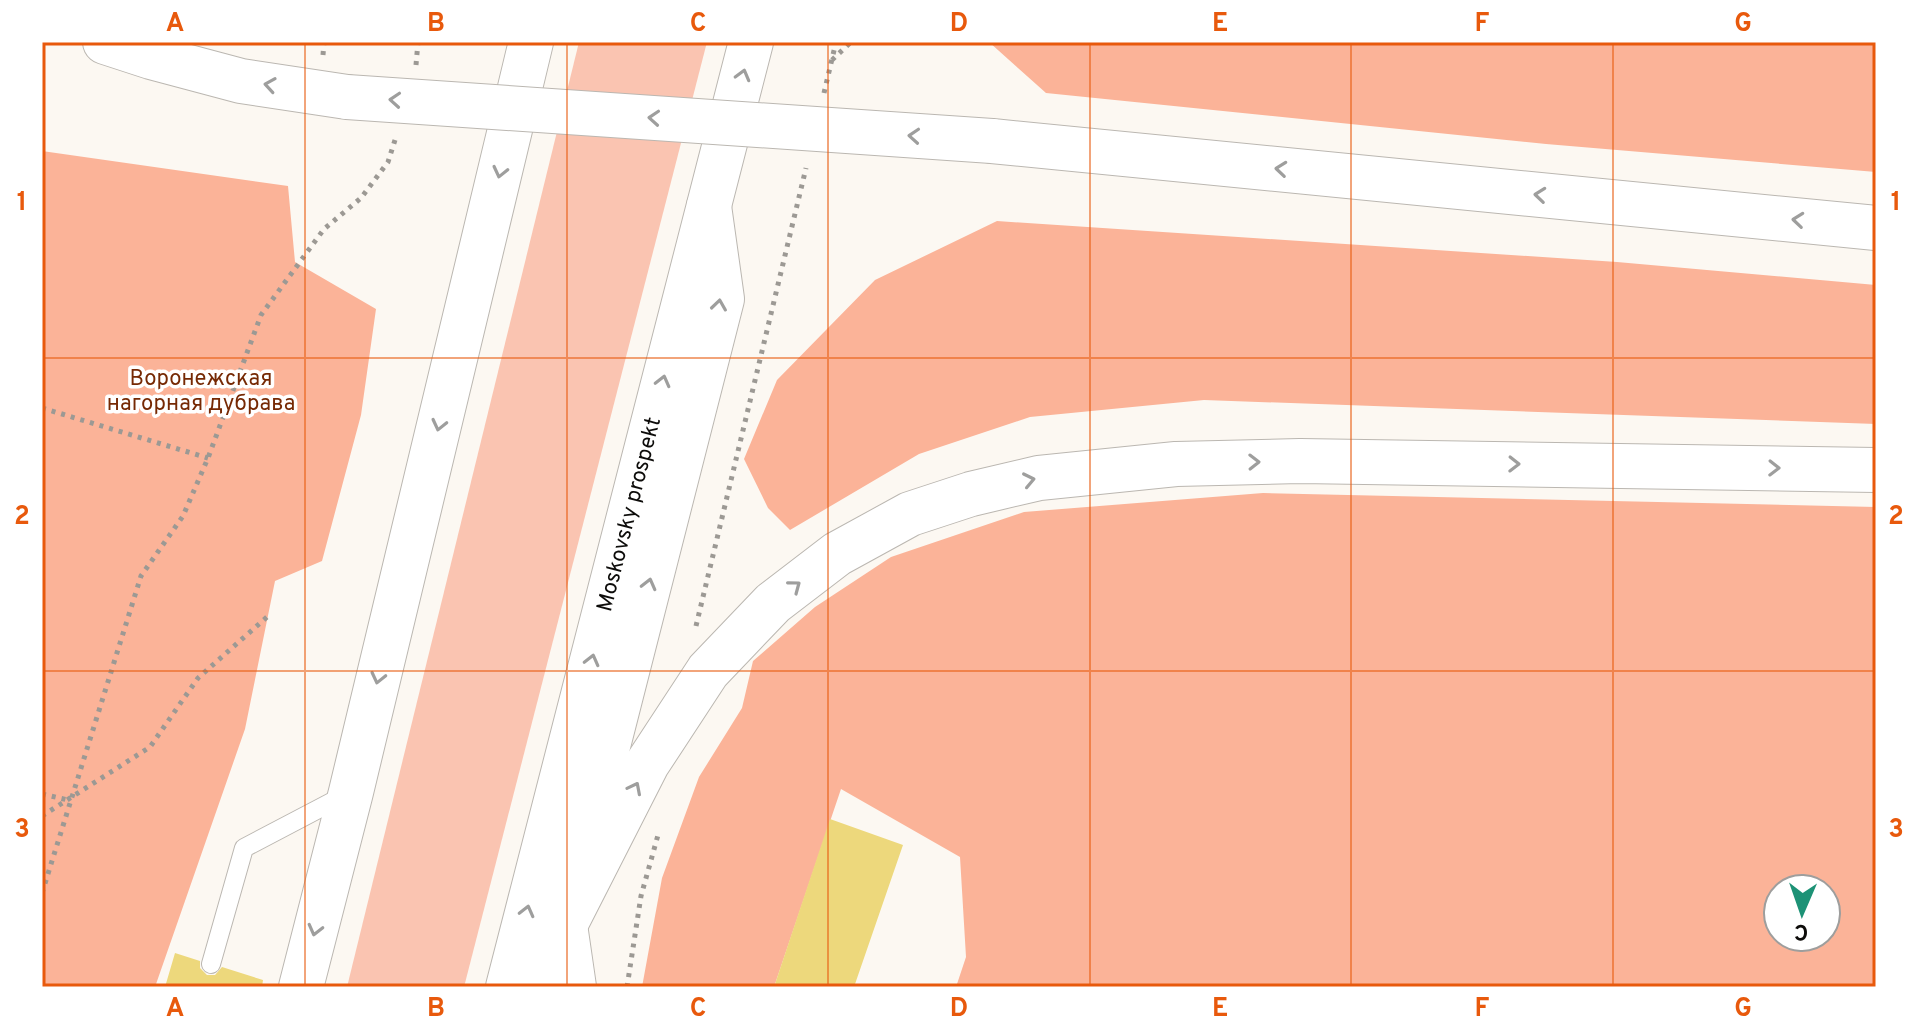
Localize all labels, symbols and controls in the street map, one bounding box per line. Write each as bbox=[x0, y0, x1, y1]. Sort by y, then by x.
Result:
text: A bbox=[166, 8, 184, 41]
text: B bbox=[427, 8, 445, 41]
text: C bbox=[690, 8, 706, 41]
text: D bbox=[950, 8, 968, 41]
text: E bbox=[1212, 8, 1228, 41]
text: F bbox=[1475, 8, 1490, 41]
text: G bbox=[1734, 8, 1752, 41]
one-way arrow bbox=[733, 69, 750, 83]
one-way arrow bbox=[263, 77, 277, 94]
one-way arrow bbox=[388, 92, 401, 109]
one-way arrow bbox=[647, 110, 660, 127]
one-way arrow bbox=[907, 128, 920, 145]
one-way arrow bbox=[1274, 161, 1287, 178]
one-way arrow bbox=[492, 165, 509, 179]
one-way arrow bbox=[1533, 186, 1546, 203]
text: 1 bbox=[17, 187, 27, 220]
text: 1 bbox=[1891, 187, 1901, 220]
one-way arrow bbox=[1791, 212, 1804, 229]
one-way arrow bbox=[710, 298, 727, 311]
park label: Воронежская нагорная дубрава bbox=[107, 366, 295, 418]
one-way arrow bbox=[654, 374, 671, 388]
street label: Moskovsky prospekt bbox=[592, 414, 667, 615]
one-way arrow bbox=[431, 418, 448, 432]
one-way arrow bbox=[1248, 454, 1261, 471]
one-way arrow bbox=[1508, 456, 1521, 473]
one-way arrow bbox=[1768, 459, 1781, 477]
one-way arrow bbox=[1022, 472, 1036, 489]
text: 2 bbox=[14, 501, 30, 534]
text: 2 bbox=[1888, 501, 1904, 534]
one-way arrow bbox=[640, 577, 657, 591]
one-way arrow bbox=[786, 581, 801, 595]
one-way arrow bbox=[582, 653, 599, 667]
one-way arrow bbox=[371, 671, 388, 684]
one-way arrow bbox=[625, 781, 641, 796]
text: 3 bbox=[14, 814, 30, 847]
text: 3 bbox=[1888, 814, 1904, 847]
north arrow bbox=[1762, 873, 1842, 953]
one-way arrow bbox=[518, 905, 535, 919]
text: С bbox=[1794, 917, 1809, 944]
one-way arrow bbox=[308, 923, 325, 937]
text: A bbox=[166, 993, 184, 1026]
text: B bbox=[427, 993, 445, 1026]
text: C bbox=[690, 993, 706, 1026]
text: D bbox=[950, 993, 968, 1026]
text: E bbox=[1212, 993, 1228, 1026]
text: F bbox=[1475, 993, 1490, 1026]
text: G bbox=[1734, 993, 1752, 1026]

